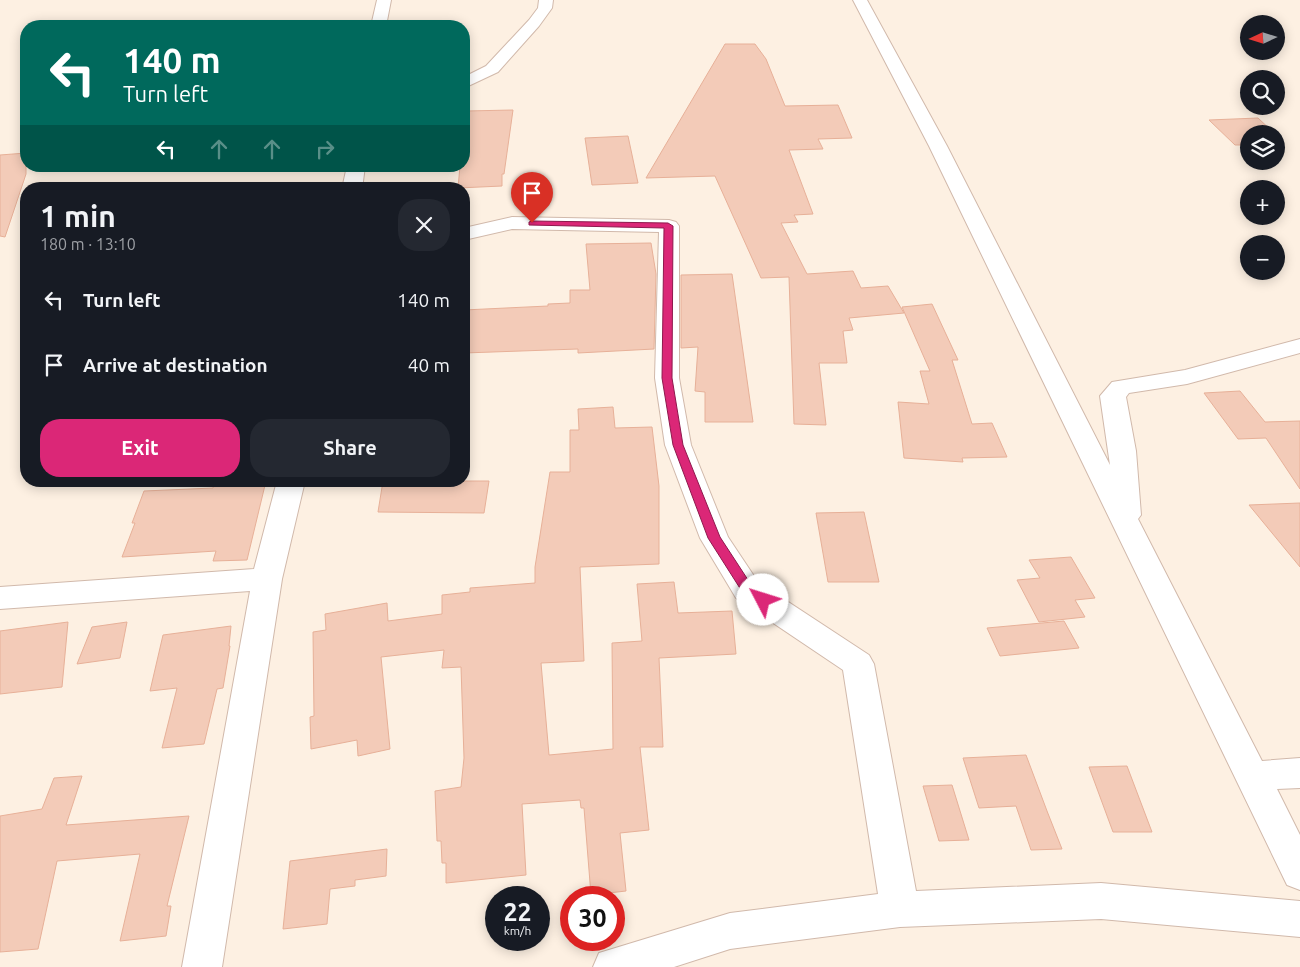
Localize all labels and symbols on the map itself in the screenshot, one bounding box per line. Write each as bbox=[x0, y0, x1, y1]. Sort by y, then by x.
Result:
north arrow bbox=[1240, 15, 1285, 60]
pin bbox=[511, 172, 553, 223]
position arrow bbox=[736, 573, 788, 625]
speed limit sign: 30 bbox=[560, 886, 625, 951]

